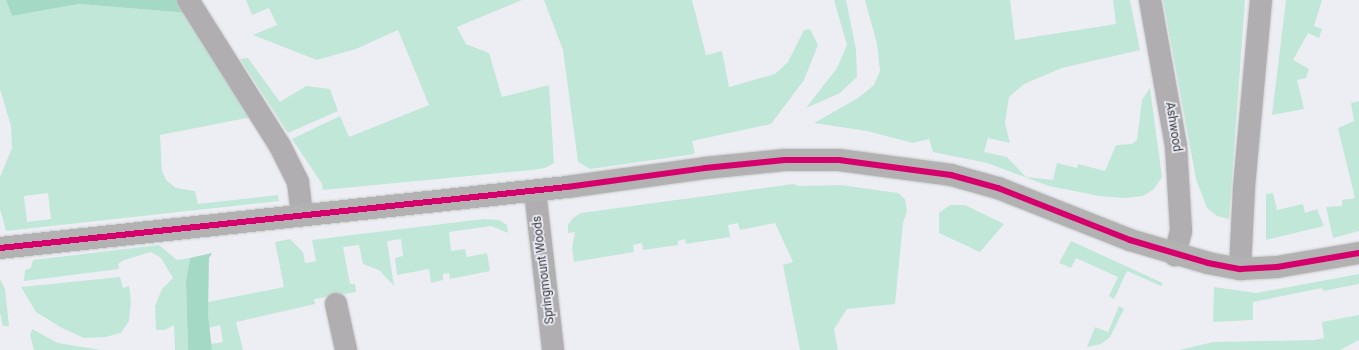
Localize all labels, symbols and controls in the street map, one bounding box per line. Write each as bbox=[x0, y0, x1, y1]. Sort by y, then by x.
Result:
street label: Ashwood bbox=[1162, 101, 1184, 153]
street label: Springmount Woods bbox=[530, 215, 558, 325]

